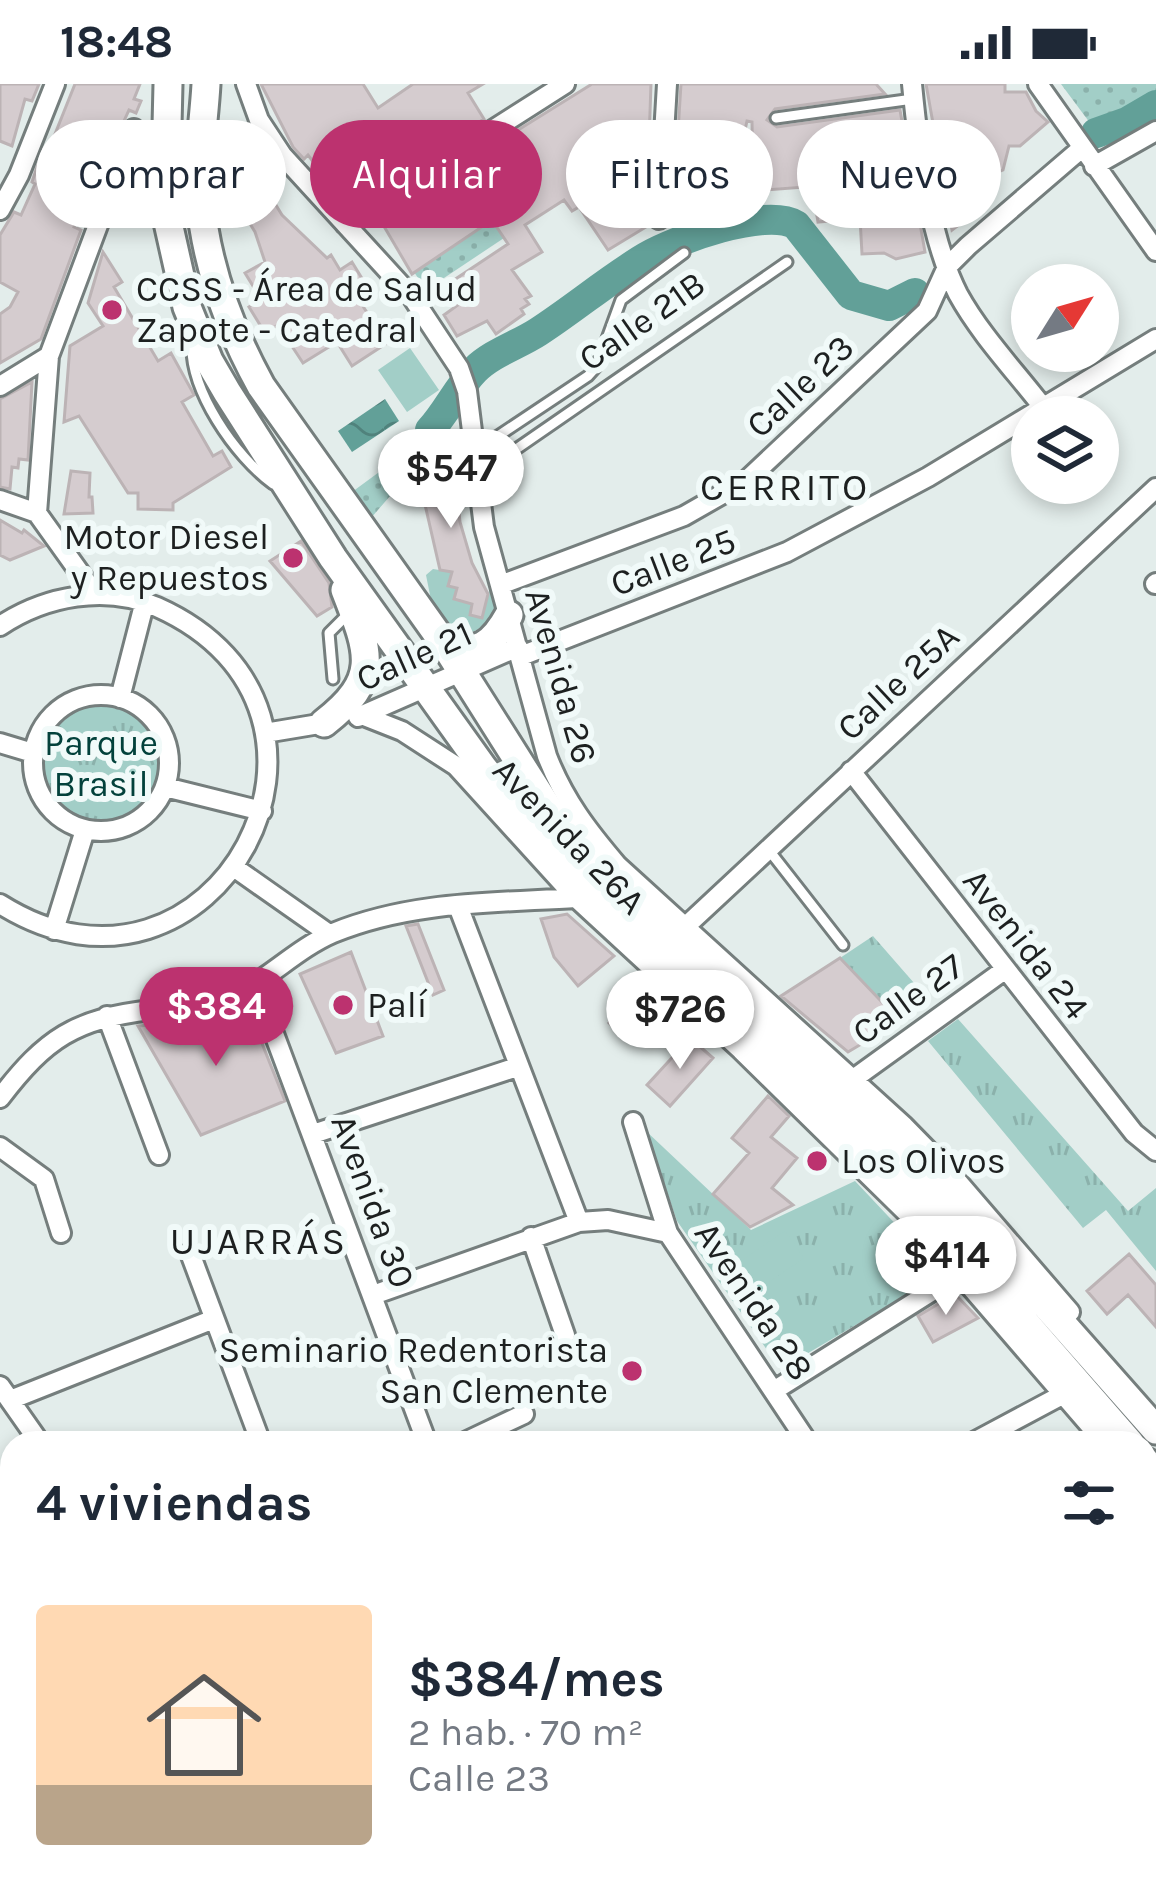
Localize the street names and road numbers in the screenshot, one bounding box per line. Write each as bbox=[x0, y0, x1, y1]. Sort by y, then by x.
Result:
street label: Calle 21B bbox=[571, 262, 713, 380]
street label: Calle 23 bbox=[738, 326, 862, 446]
street label: Calle 25 bbox=[605, 519, 741, 605]
street label: Avenida 26 bbox=[516, 584, 606, 768]
street label: Calle 21 bbox=[350, 612, 478, 700]
street label: Calle 25A bbox=[828, 615, 968, 749]
street label: Avenida 26A bbox=[484, 749, 654, 923]
street label: Avenida 24 bbox=[954, 860, 1098, 1028]
street label: Calle 27 bbox=[844, 945, 972, 1053]
street label: Avenida 30 bbox=[322, 1109, 424, 1293]
street label: Avenida 28 bbox=[686, 1214, 822, 1388]

